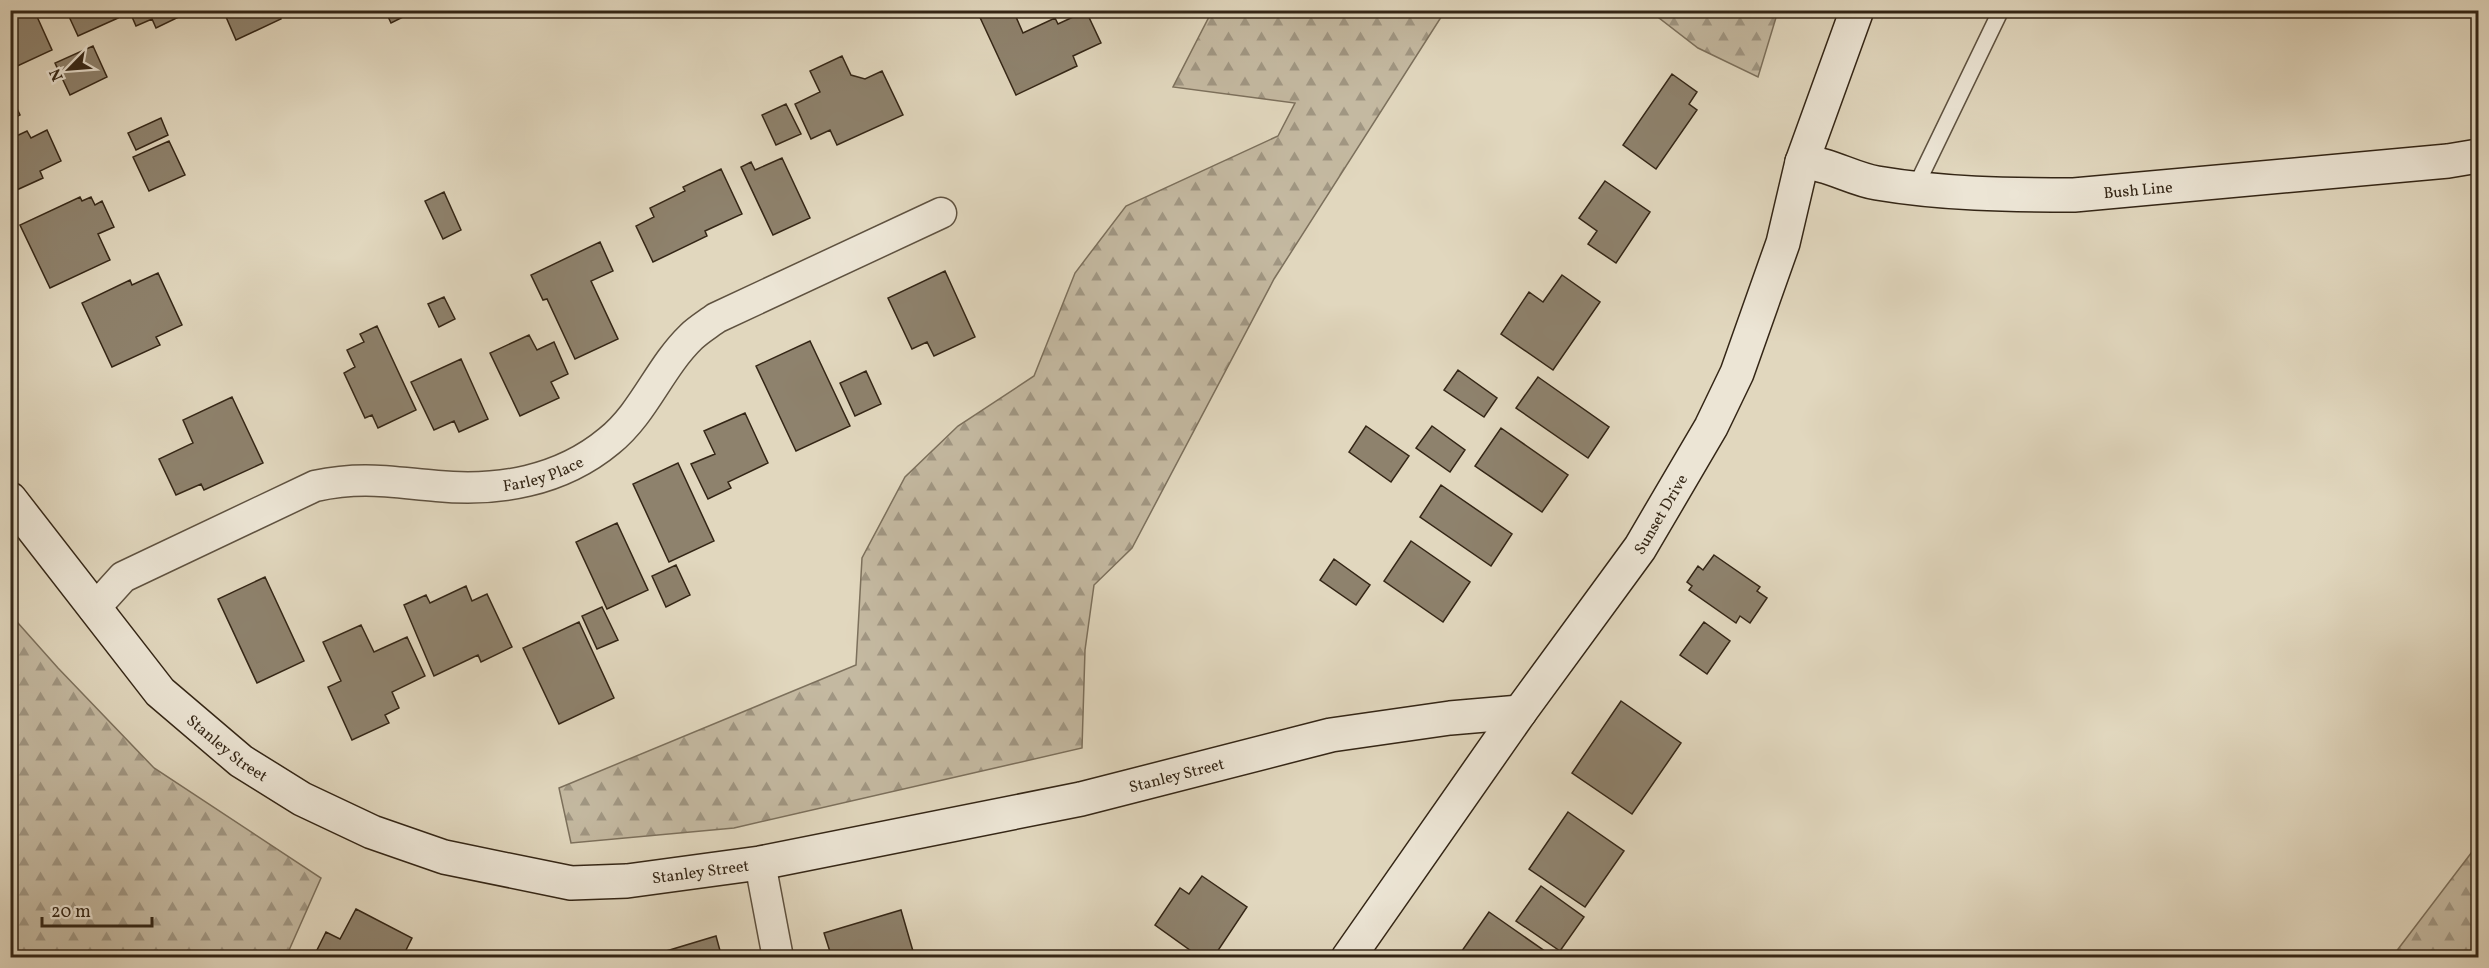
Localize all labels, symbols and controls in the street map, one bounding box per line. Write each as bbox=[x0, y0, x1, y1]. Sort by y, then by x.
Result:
north arrow bbox=[39, 39, 99, 99]
text: N bbox=[45, 64, 70, 84]
street label: Bush Line bbox=[2103, 177, 2174, 205]
street label: Farley Place bbox=[502, 452, 588, 498]
street label: Sunset Drive bbox=[1630, 471, 1694, 560]
street label: Stanley Street bbox=[181, 710, 272, 788]
street label: Stanley Street bbox=[1127, 754, 1227, 799]
street label: Stanley Street bbox=[651, 856, 751, 891]
scale bar bbox=[42, 890, 152, 928]
text: 20 m bbox=[51, 900, 91, 925]

